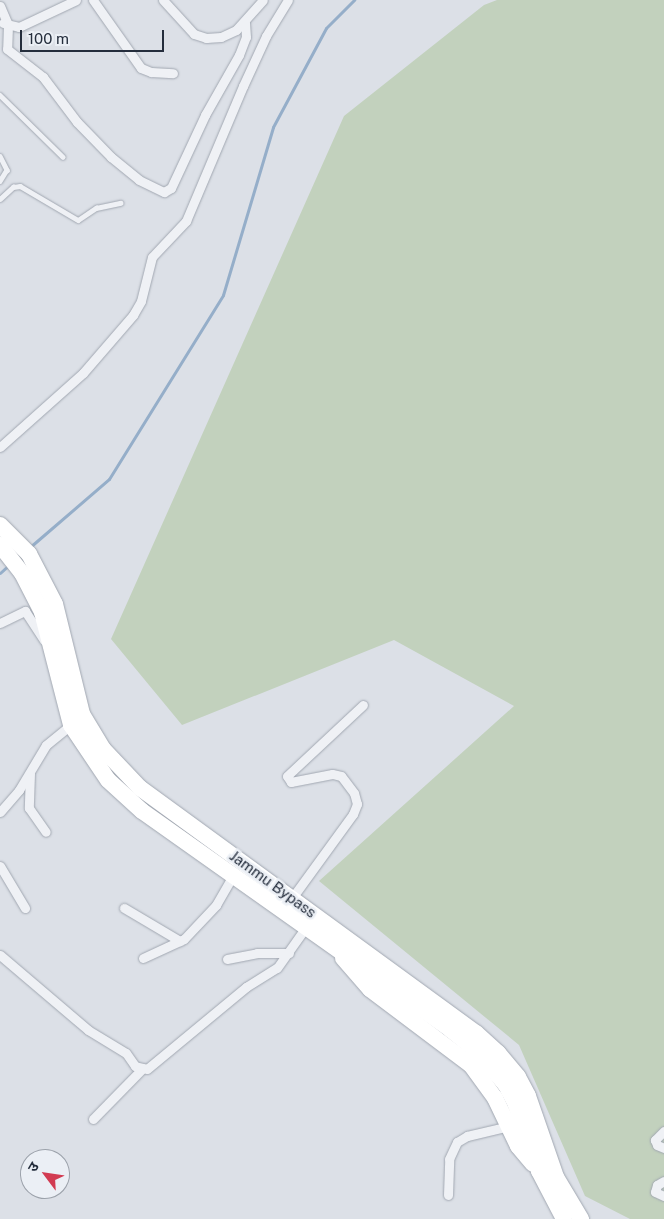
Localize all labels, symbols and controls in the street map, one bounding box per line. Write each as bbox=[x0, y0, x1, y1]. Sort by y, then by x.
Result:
scale bar bbox=[22, 20, 166, 52]
text: 100 m bbox=[28, 30, 69, 47]
street label: Jammu Bypass bbox=[226, 847, 320, 921]
north arrow bbox=[20, 1149, 70, 1199]
text: उ bbox=[24, 1159, 42, 1174]

